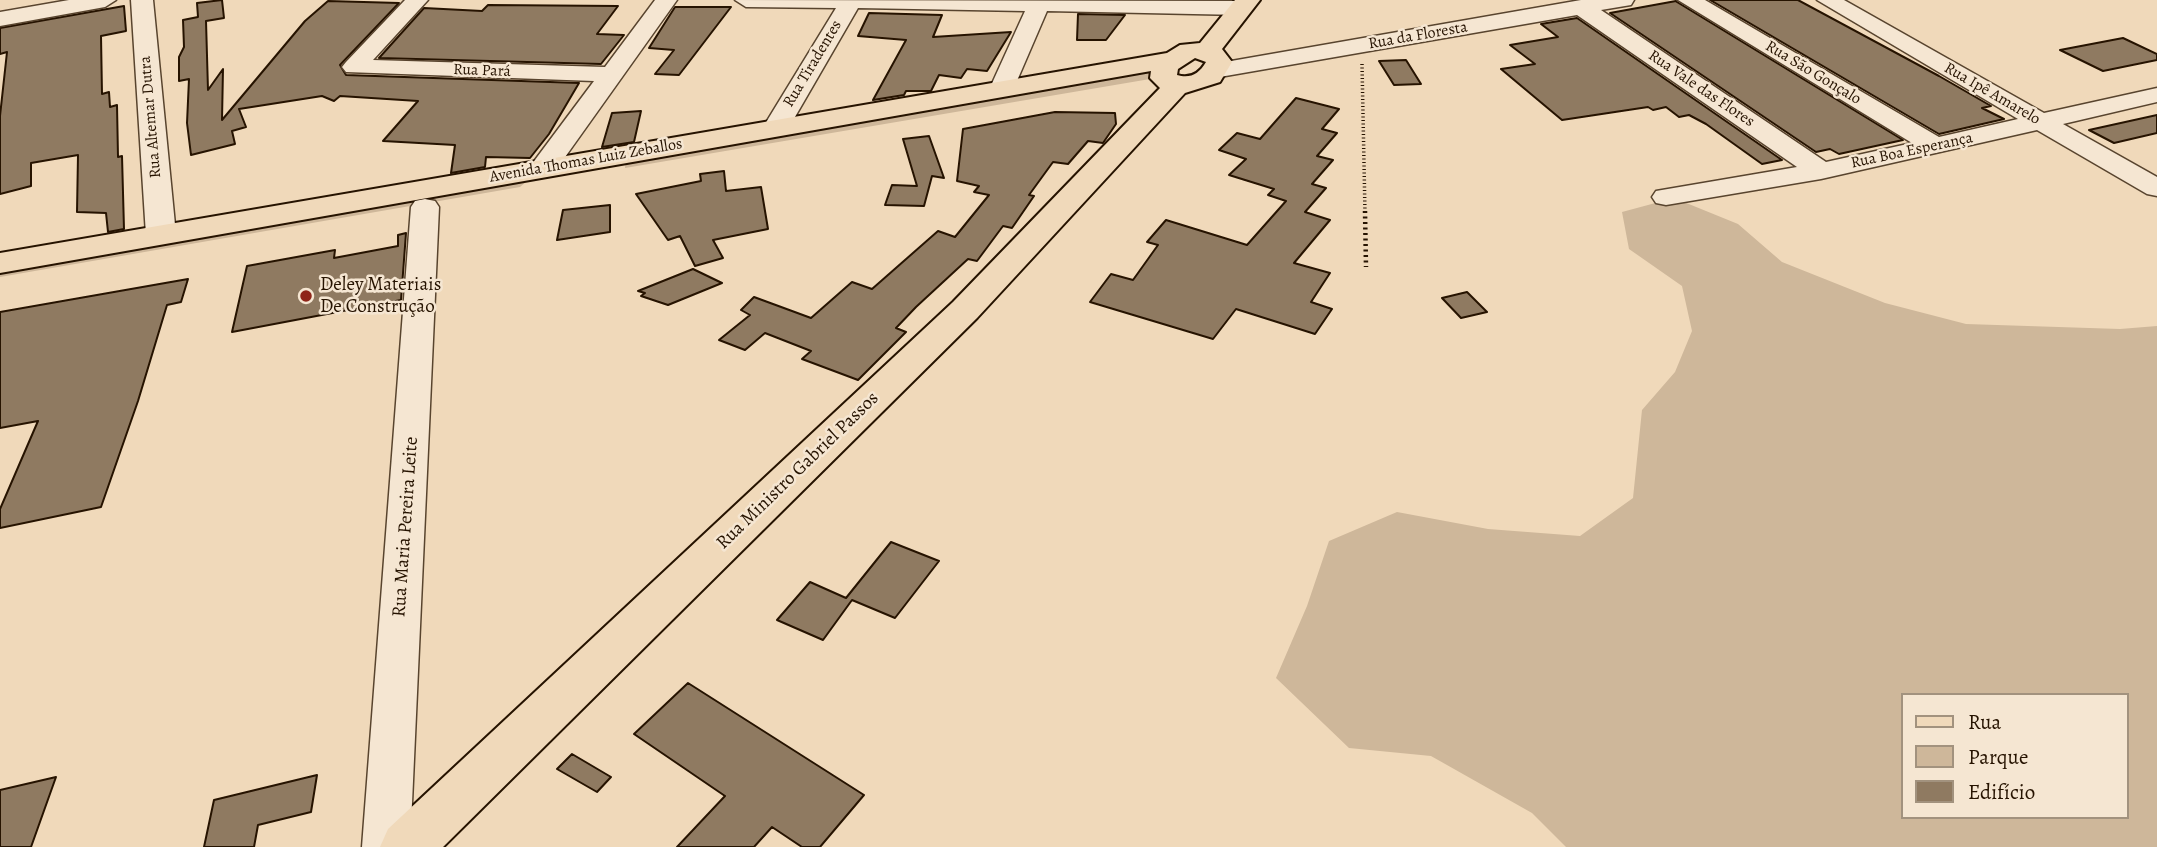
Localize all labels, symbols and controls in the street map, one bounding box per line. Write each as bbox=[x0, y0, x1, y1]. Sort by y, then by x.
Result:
street label: Rua Tiradentes bbox=[779, 17, 847, 111]
street label: Rua da Floresta bbox=[1367, 18, 1469, 54]
street label: Rua São Gonçalo bbox=[1762, 37, 1864, 109]
street label: Rua Vale das Flores bbox=[1644, 46, 1758, 132]
street label: Rua Altemar Dutra bbox=[136, 55, 166, 179]
street label: Rua Ipê Amarelo bbox=[1940, 59, 2044, 129]
street label: Rua Pará bbox=[453, 60, 511, 82]
street label: Rua Boa Esperança bbox=[1849, 129, 1975, 173]
street label: Avenida Thomas Luiz Zeballos bbox=[488, 135, 684, 187]
place label: Deley Materiais De Construção bbox=[320, 274, 441, 318]
marker: Deley Materiais De Construção bbox=[298, 288, 314, 304]
street label: Rua Ministro Gabriel Passos bbox=[712, 387, 884, 555]
street label: Rua Maria Pereira Leite bbox=[388, 436, 424, 618]
legend bbox=[1902, 693, 2129, 819]
text: Rua bbox=[1968, 708, 2001, 736]
text: Parque bbox=[1968, 743, 2028, 771]
text: Edifício bbox=[1968, 778, 2035, 806]

